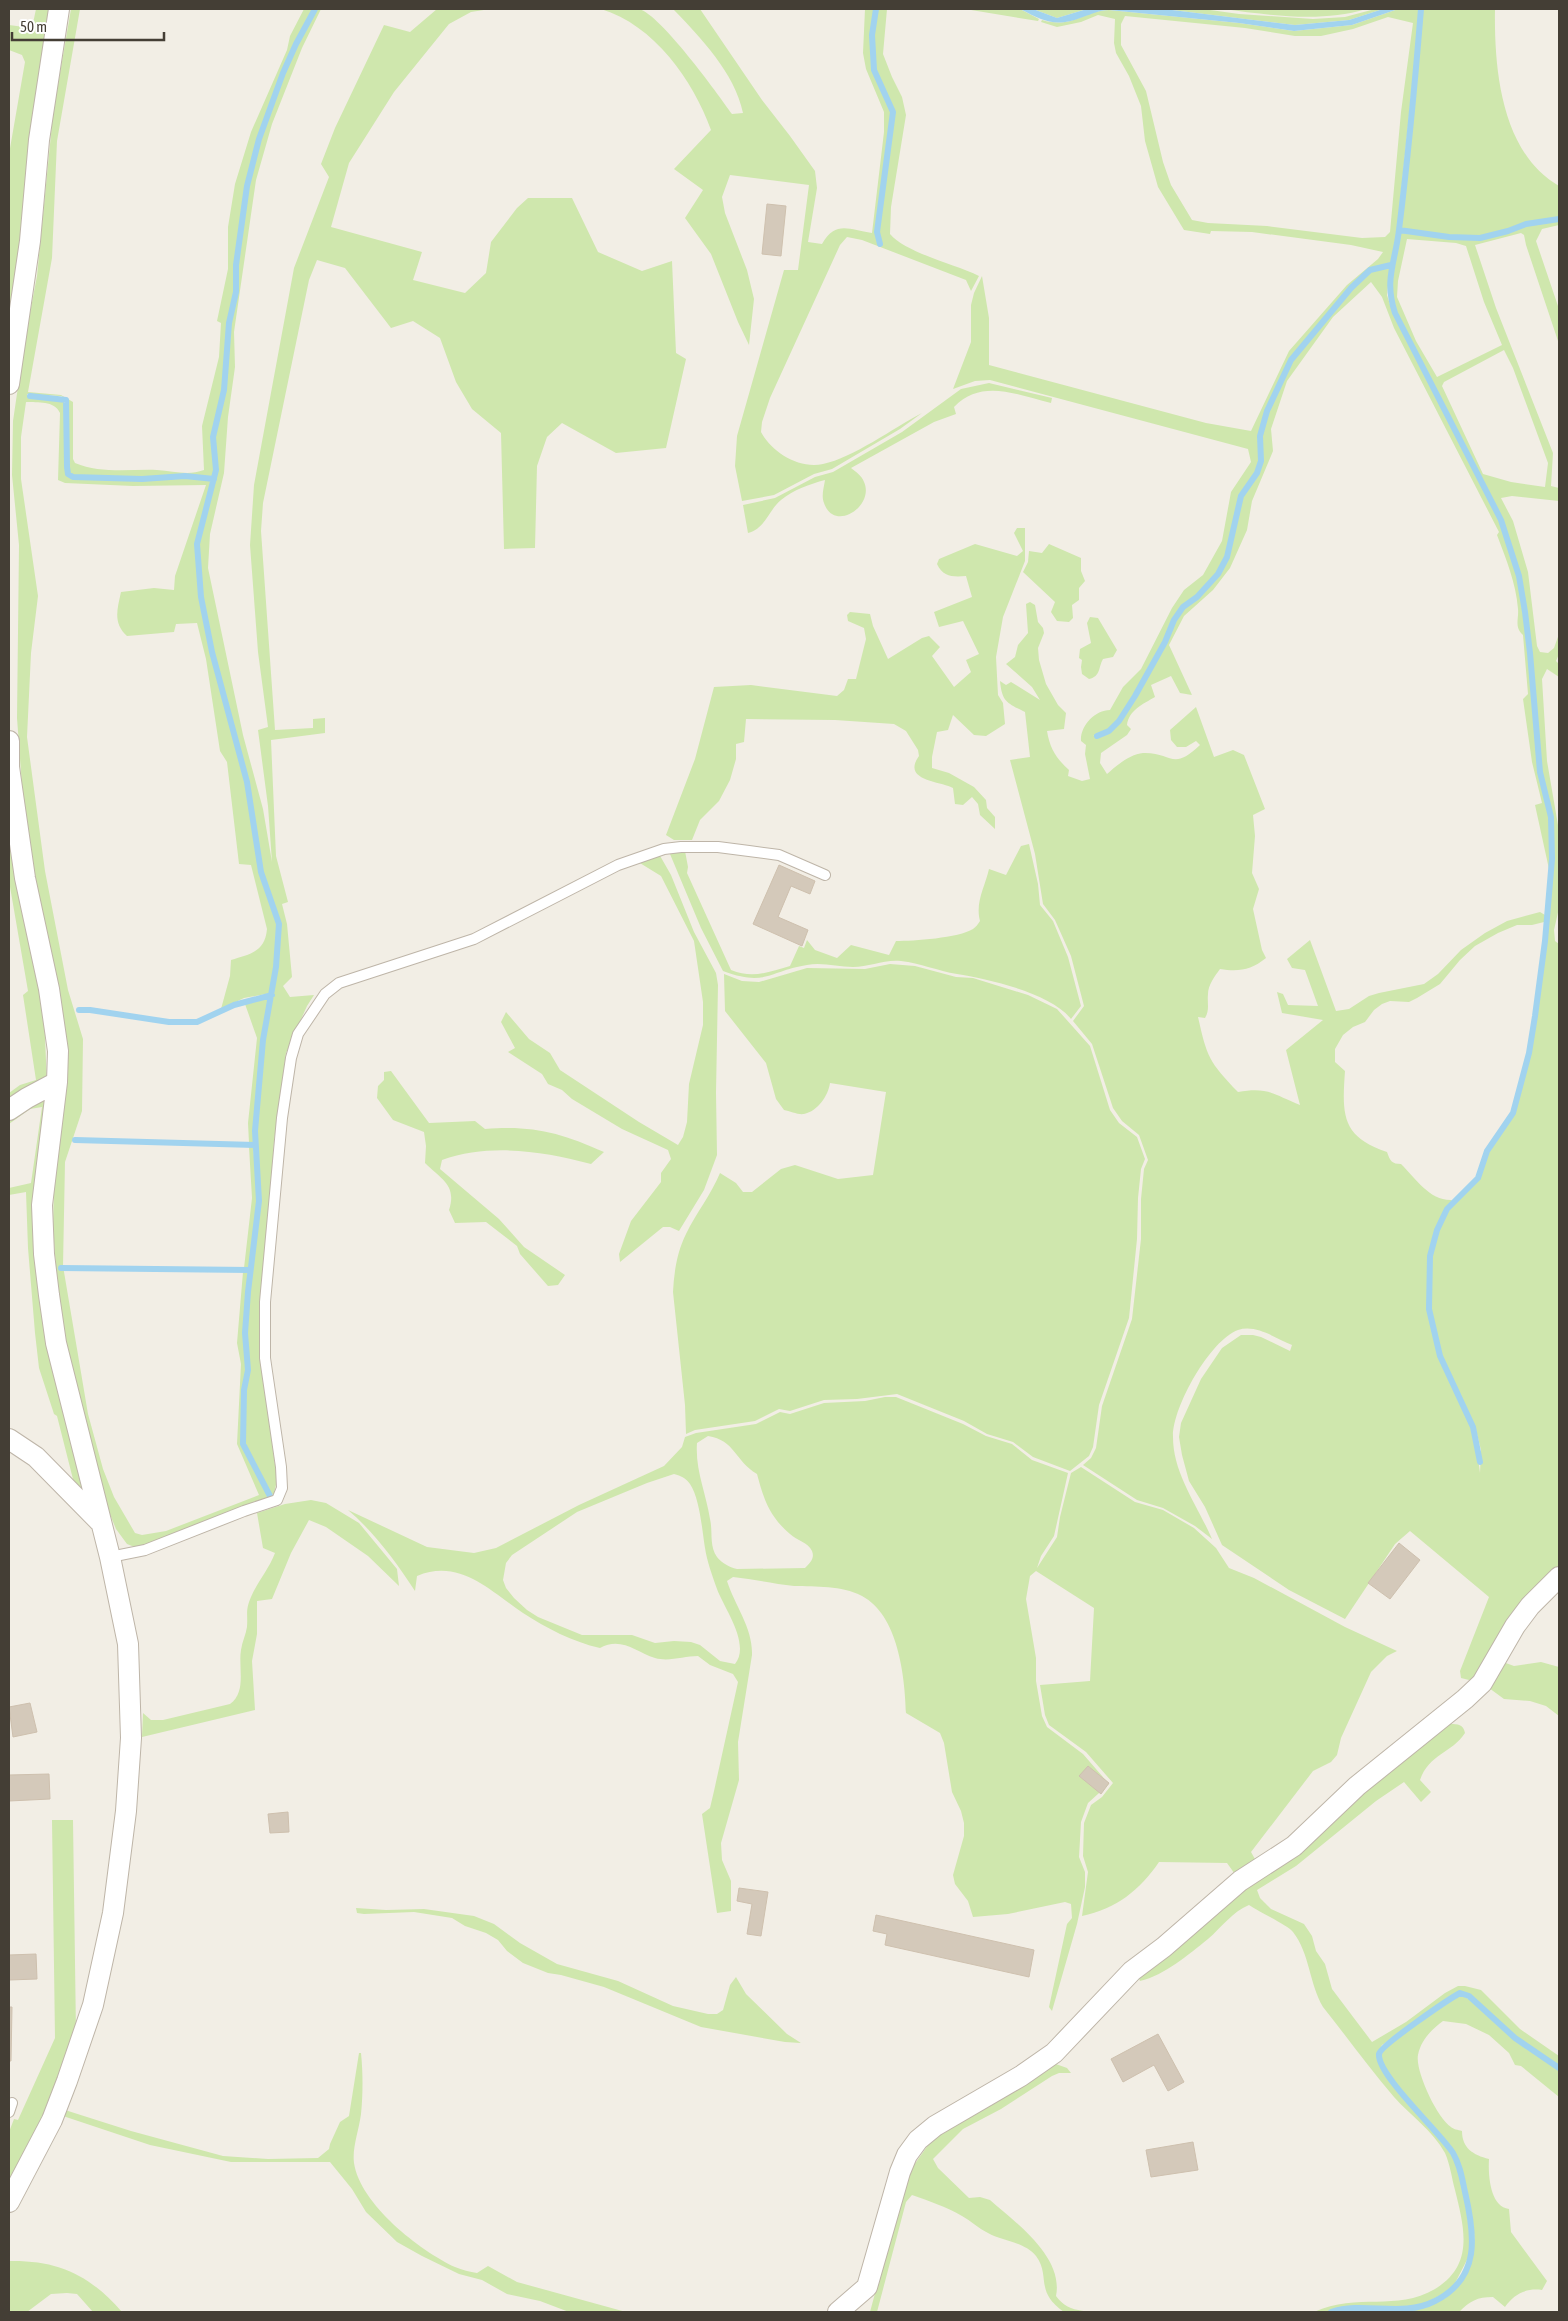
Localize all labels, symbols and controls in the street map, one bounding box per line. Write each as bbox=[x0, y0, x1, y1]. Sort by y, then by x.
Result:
scale bar bbox=[12, 10, 165, 42]
text: 50 m bbox=[20, 18, 47, 35]

